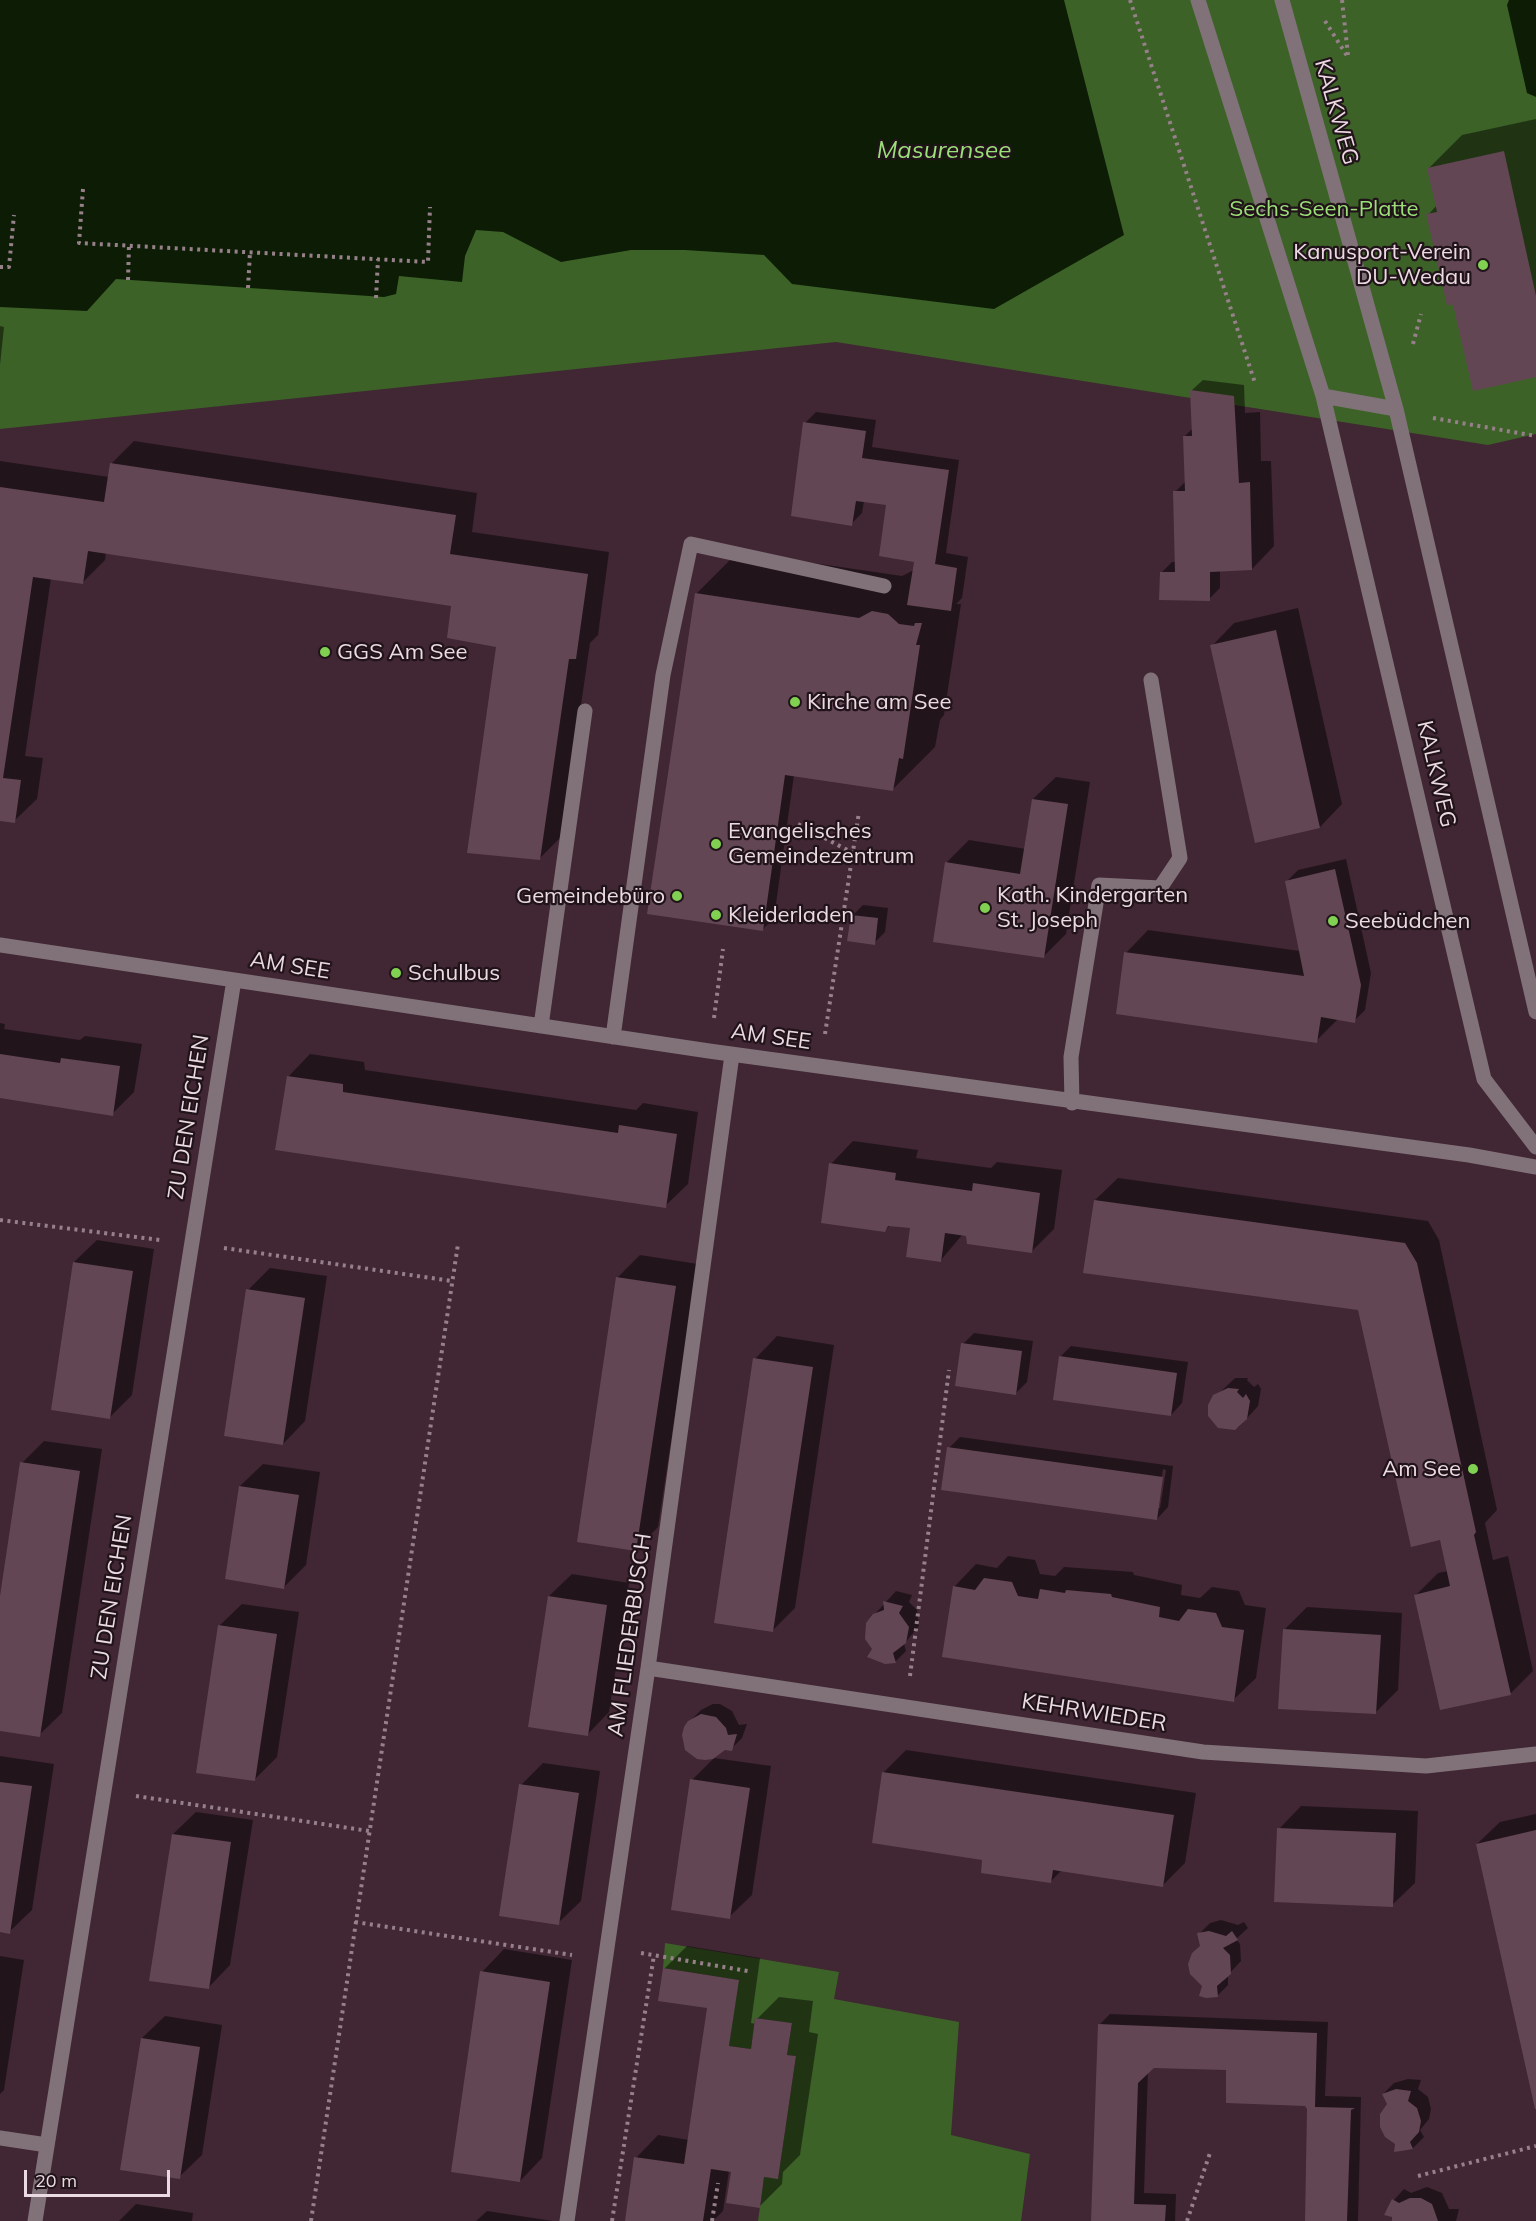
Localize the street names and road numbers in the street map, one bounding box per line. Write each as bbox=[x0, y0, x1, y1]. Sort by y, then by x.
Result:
street label: KALKWEG bbox=[1308, 56, 1364, 168]
street label: KALKWEG bbox=[1411, 718, 1461, 830]
street label: AM SEE bbox=[248, 947, 332, 985]
street label: AM SEE bbox=[729, 1018, 813, 1056]
street label: ZU DEN EICHEN bbox=[163, 1033, 215, 1201]
street label: ZU DEN EICHEN bbox=[86, 1513, 138, 1681]
street label: AM FLIEDERBUSCH bbox=[603, 1532, 657, 1738]
street label: KEHRWIEDER bbox=[1020, 1689, 1168, 1737]

